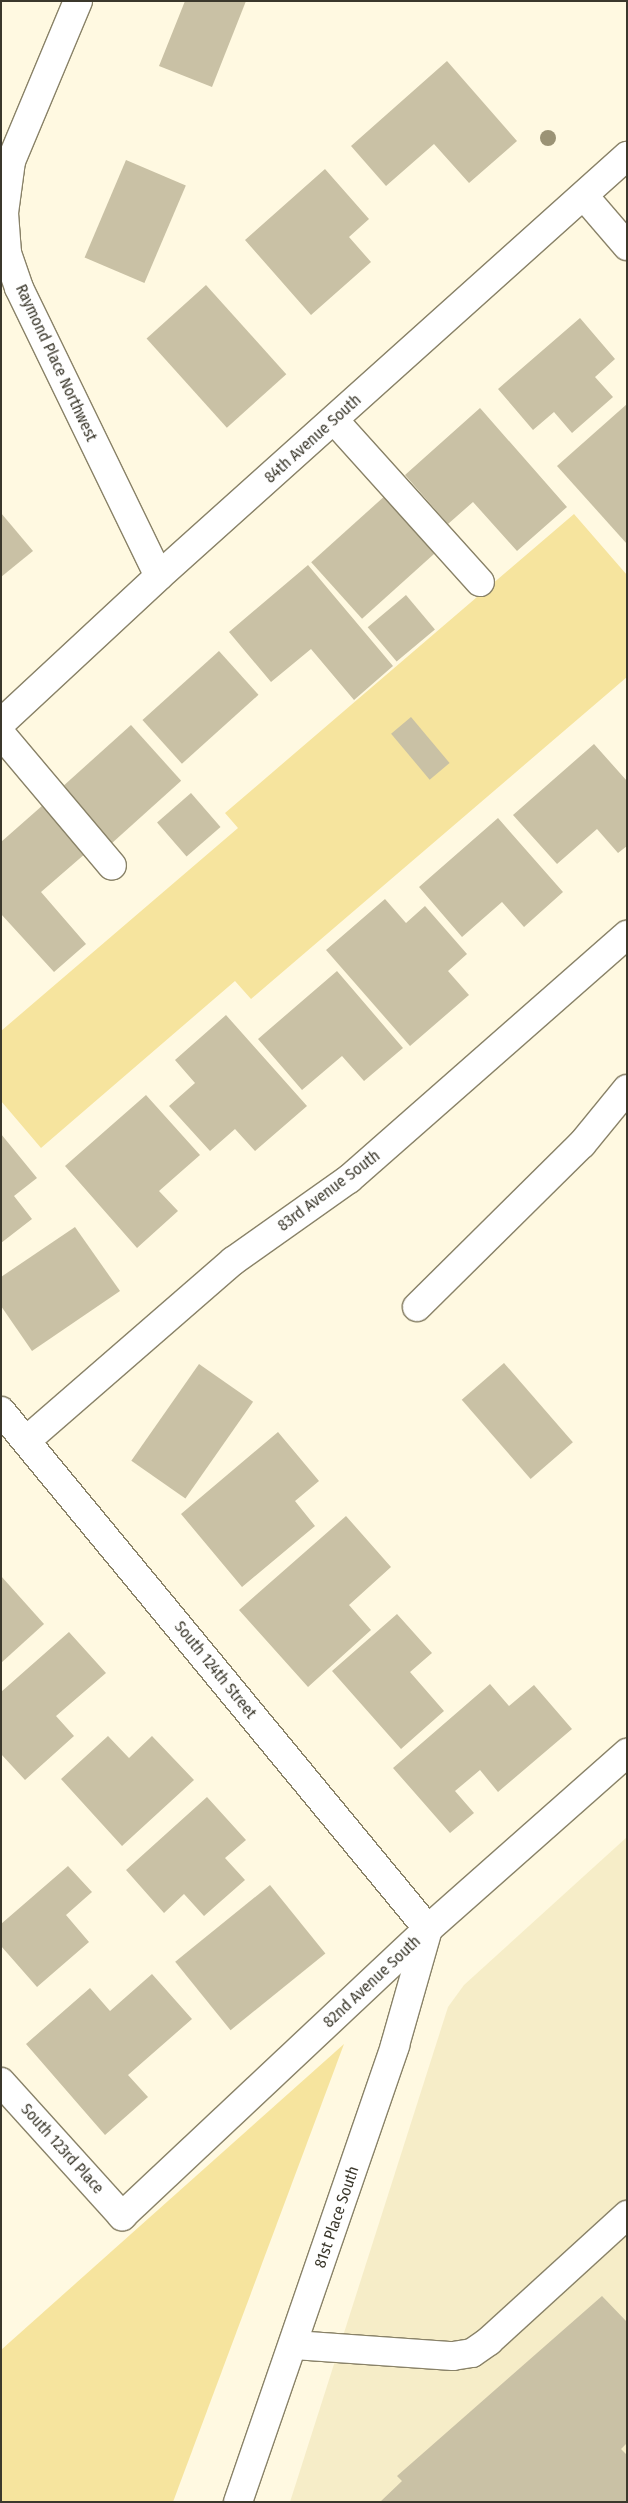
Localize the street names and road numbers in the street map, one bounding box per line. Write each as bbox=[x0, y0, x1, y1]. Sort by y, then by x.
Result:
street label: Raymond Place Northwest bbox=[11, 281, 101, 445]
street label: 84th Avenue South bbox=[261, 391, 365, 487]
street label: 83rd Avenue South bbox=[274, 1146, 384, 1236]
street label: South 124th Street bbox=[170, 1617, 260, 1723]
street label: 82nd Avenue South bbox=[319, 1932, 425, 2032]
street label: South 123rd Place bbox=[16, 2100, 108, 2198]
street label: 81st Place South bbox=[311, 2164, 363, 2270]

